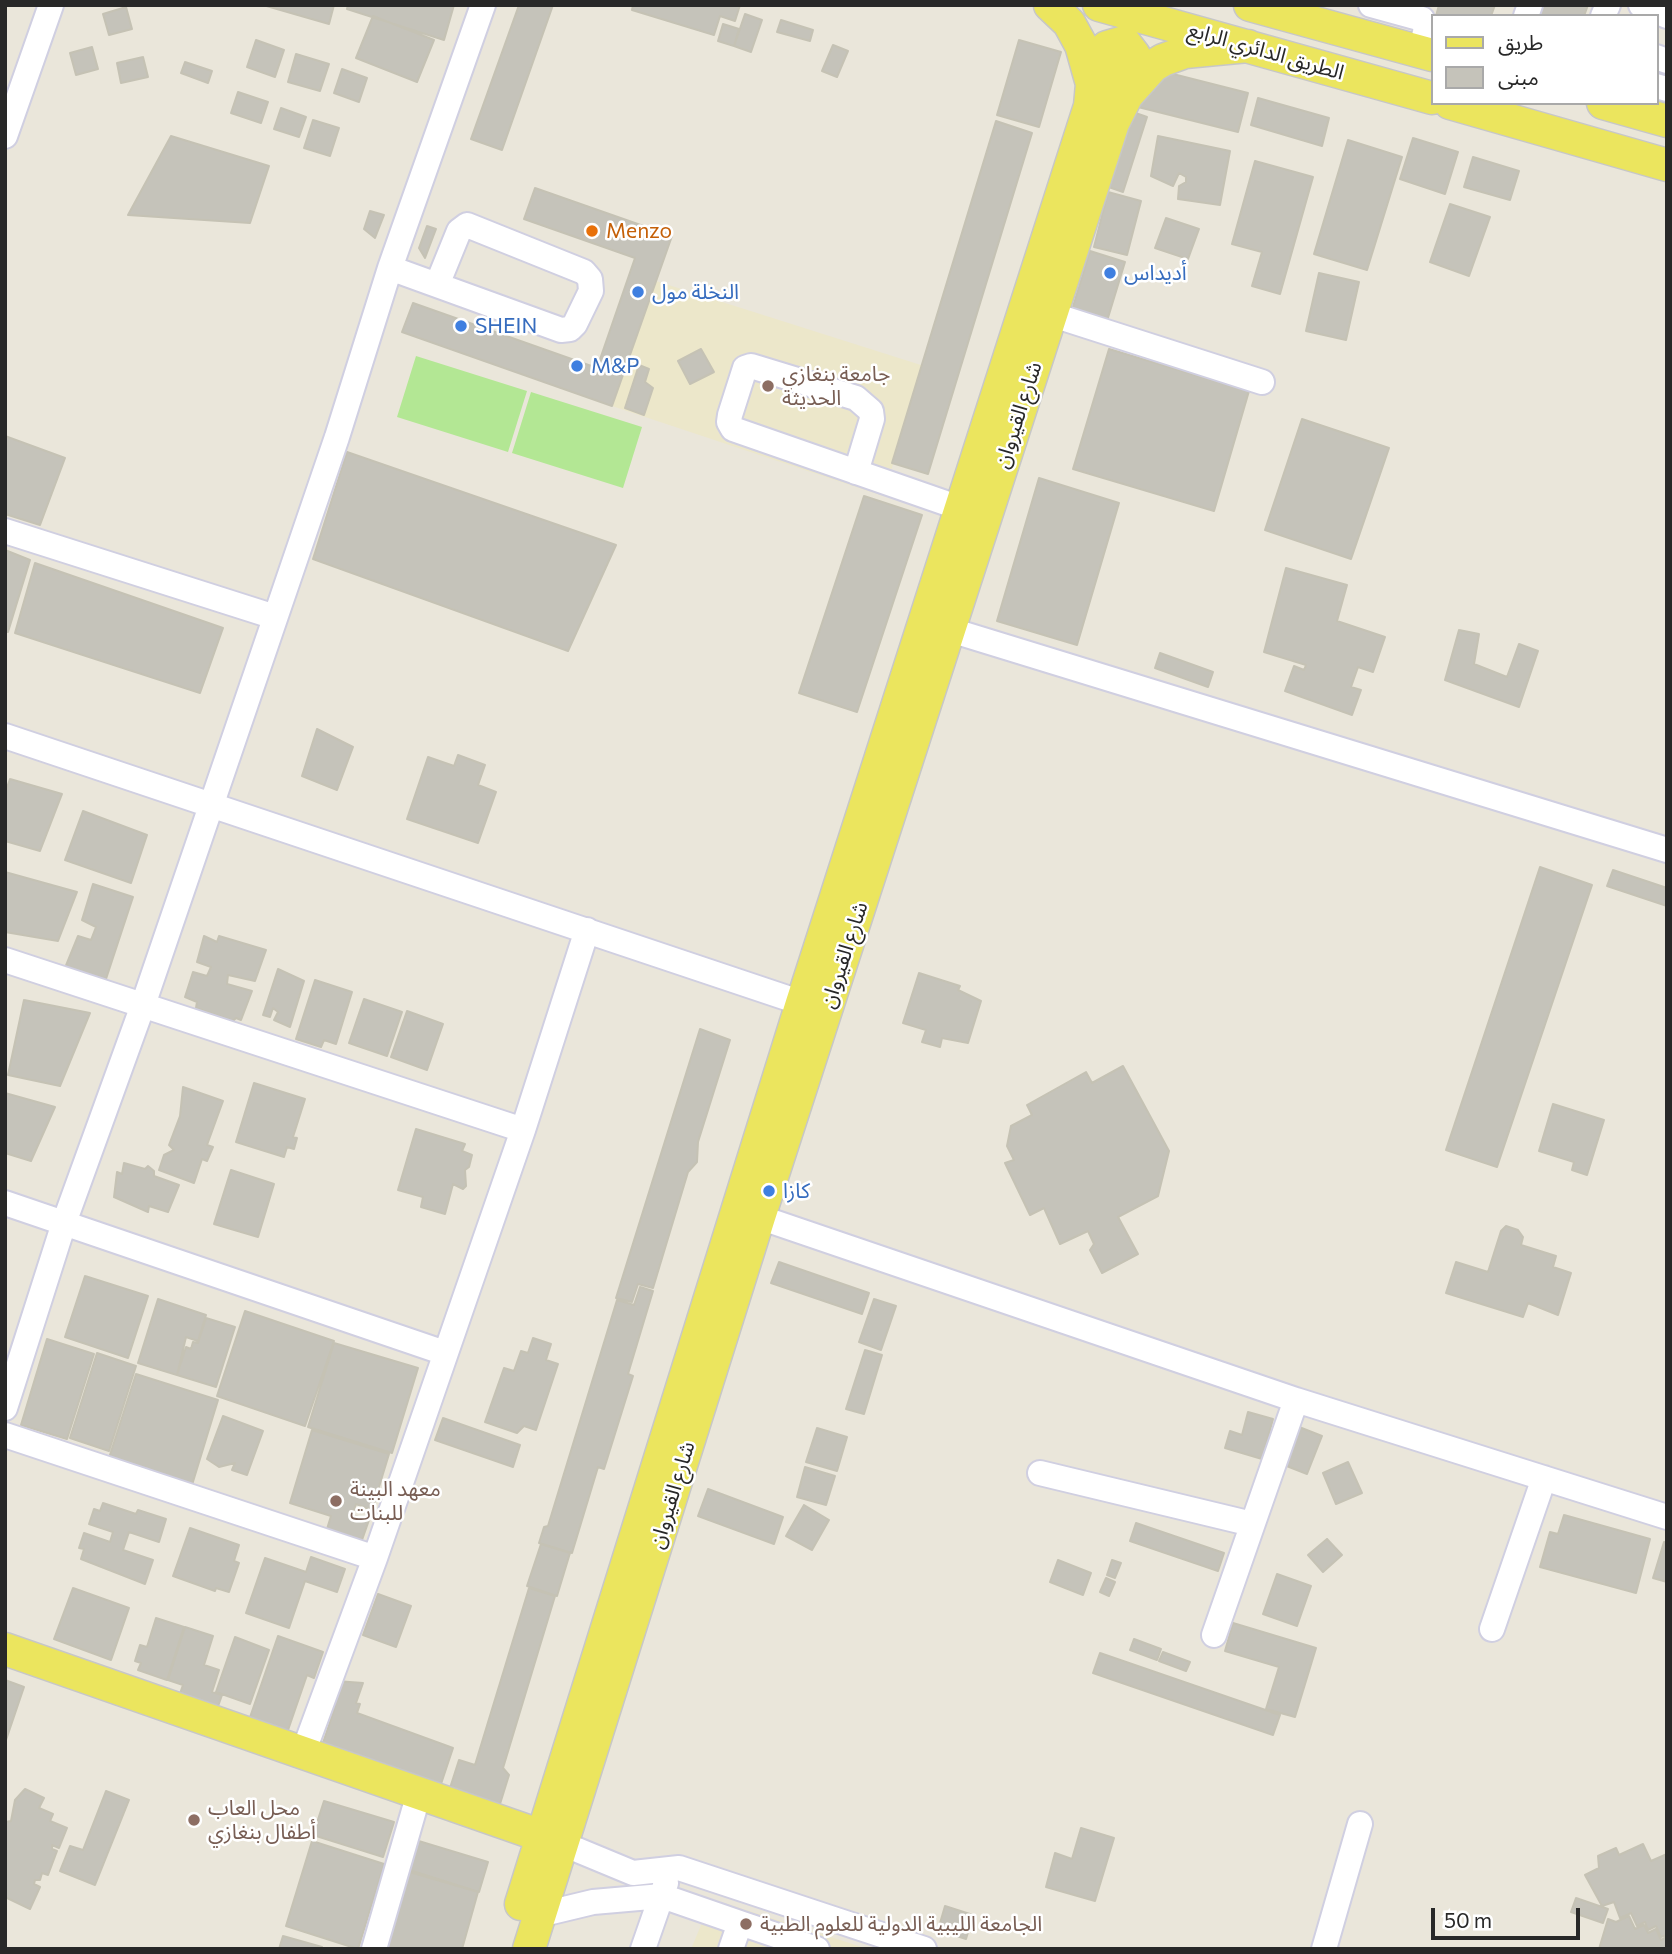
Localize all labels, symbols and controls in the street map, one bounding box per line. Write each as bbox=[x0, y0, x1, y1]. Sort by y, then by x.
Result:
legend bbox=[1430, 14, 1658, 105]
street label: الطريق الدائري الرابع bbox=[1185, 17, 1347, 85]
text: طريق bbox=[1498, 29, 1543, 54]
text: مبنى bbox=[1498, 64, 1539, 89]
place label: Menzo bbox=[606, 218, 672, 244]
marker: Menzo bbox=[584, 223, 600, 239]
place label: أديداس bbox=[1124, 260, 1187, 286]
marker: أديداس bbox=[1102, 265, 1118, 281]
place label: النخلة مول bbox=[652, 279, 739, 305]
marker: النخلة مول bbox=[630, 284, 646, 300]
place label: SHEIN bbox=[475, 313, 537, 339]
marker: SHEIN bbox=[453, 318, 469, 334]
place label: M&P bbox=[591, 353, 639, 379]
marker: M&P bbox=[569, 358, 585, 374]
street label: شارع القيروان bbox=[989, 358, 1047, 472]
place label: جامعة بنغازي الحديثة bbox=[782, 361, 890, 411]
marker: جامعة بنغازي الحديثة bbox=[760, 378, 776, 394]
street label: شارع القيروان bbox=[815, 898, 873, 1012]
place label: كازا bbox=[783, 1178, 810, 1204]
marker: كازا bbox=[761, 1183, 777, 1199]
street label: شارع القيروان bbox=[644, 1438, 700, 1552]
place label: معهد البينة للبنات bbox=[350, 1476, 441, 1526]
marker: معهد البينة للبنات bbox=[328, 1493, 344, 1509]
place label: محل العاب أطفال بنغازي bbox=[208, 1795, 316, 1845]
marker: محل العاب أطفال بنغازي bbox=[186, 1812, 202, 1828]
scale bar bbox=[1434, 1895, 1583, 1939]
text: 50 m bbox=[1444, 1907, 1492, 1932]
place label: الجامعة الليبية الدولية للعلوم الطبية bbox=[760, 1911, 1042, 1937]
marker: الجامعة الليبية الدولية للعلوم الطبية bbox=[738, 1916, 754, 1932]

